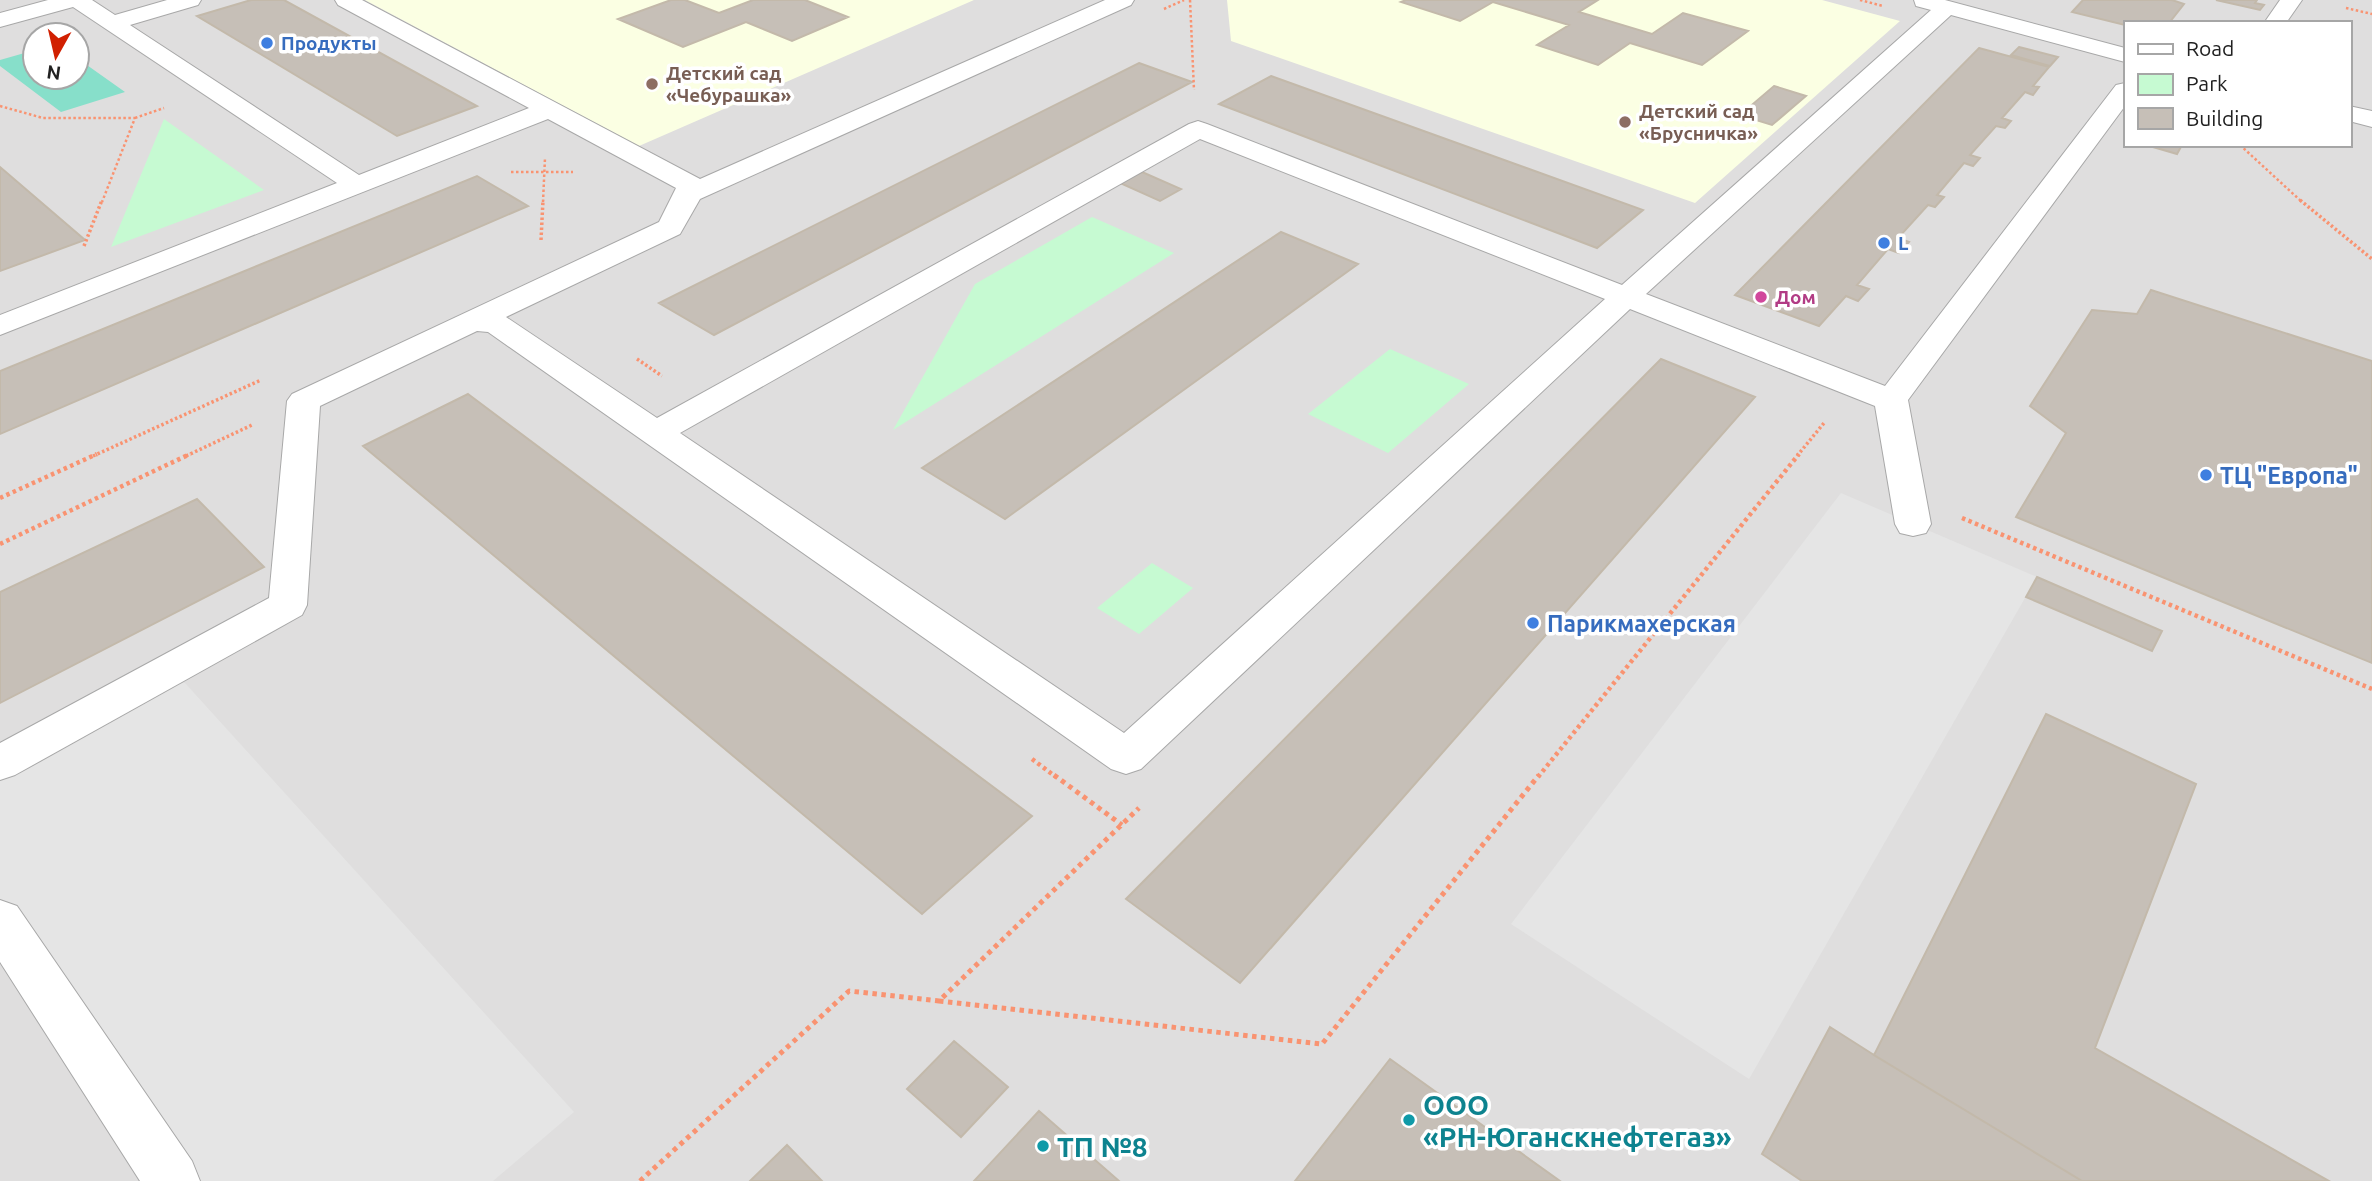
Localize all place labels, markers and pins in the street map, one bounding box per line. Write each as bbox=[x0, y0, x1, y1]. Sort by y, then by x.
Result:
place label: Продукты bbox=[281, 32, 376, 54]
marker: Продукты bbox=[259, 35, 275, 51]
place label: Детский сад «Чебурашка» bbox=[666, 62, 791, 106]
marker: Детский сад «Чебурашка» bbox=[644, 76, 660, 92]
place label: Детский сад «Брусничка» bbox=[1639, 100, 1758, 144]
marker: Детский сад «Брусничка» bbox=[1617, 114, 1633, 130]
place label: L bbox=[1898, 232, 1909, 254]
marker: L bbox=[1876, 235, 1892, 251]
place label: Дом bbox=[1775, 286, 1816, 308]
marker: Дом bbox=[1753, 289, 1769, 305]
place label: ТЦ "Европа" bbox=[2220, 463, 2358, 488]
marker: ТЦ "Европа" bbox=[2198, 467, 2214, 483]
place label: Парикмахерская bbox=[1547, 611, 1736, 636]
marker: Парикмахерская bbox=[1525, 615, 1541, 631]
place label: ООО «РН-Юганскнефтегаз» bbox=[1423, 1089, 1732, 1152]
marker: ООО «РН-Юганскнефтегаз» bbox=[1401, 1112, 1417, 1128]
place label: ТП №8 bbox=[1057, 1131, 1148, 1162]
marker: ТП №8 bbox=[1035, 1138, 1051, 1154]

